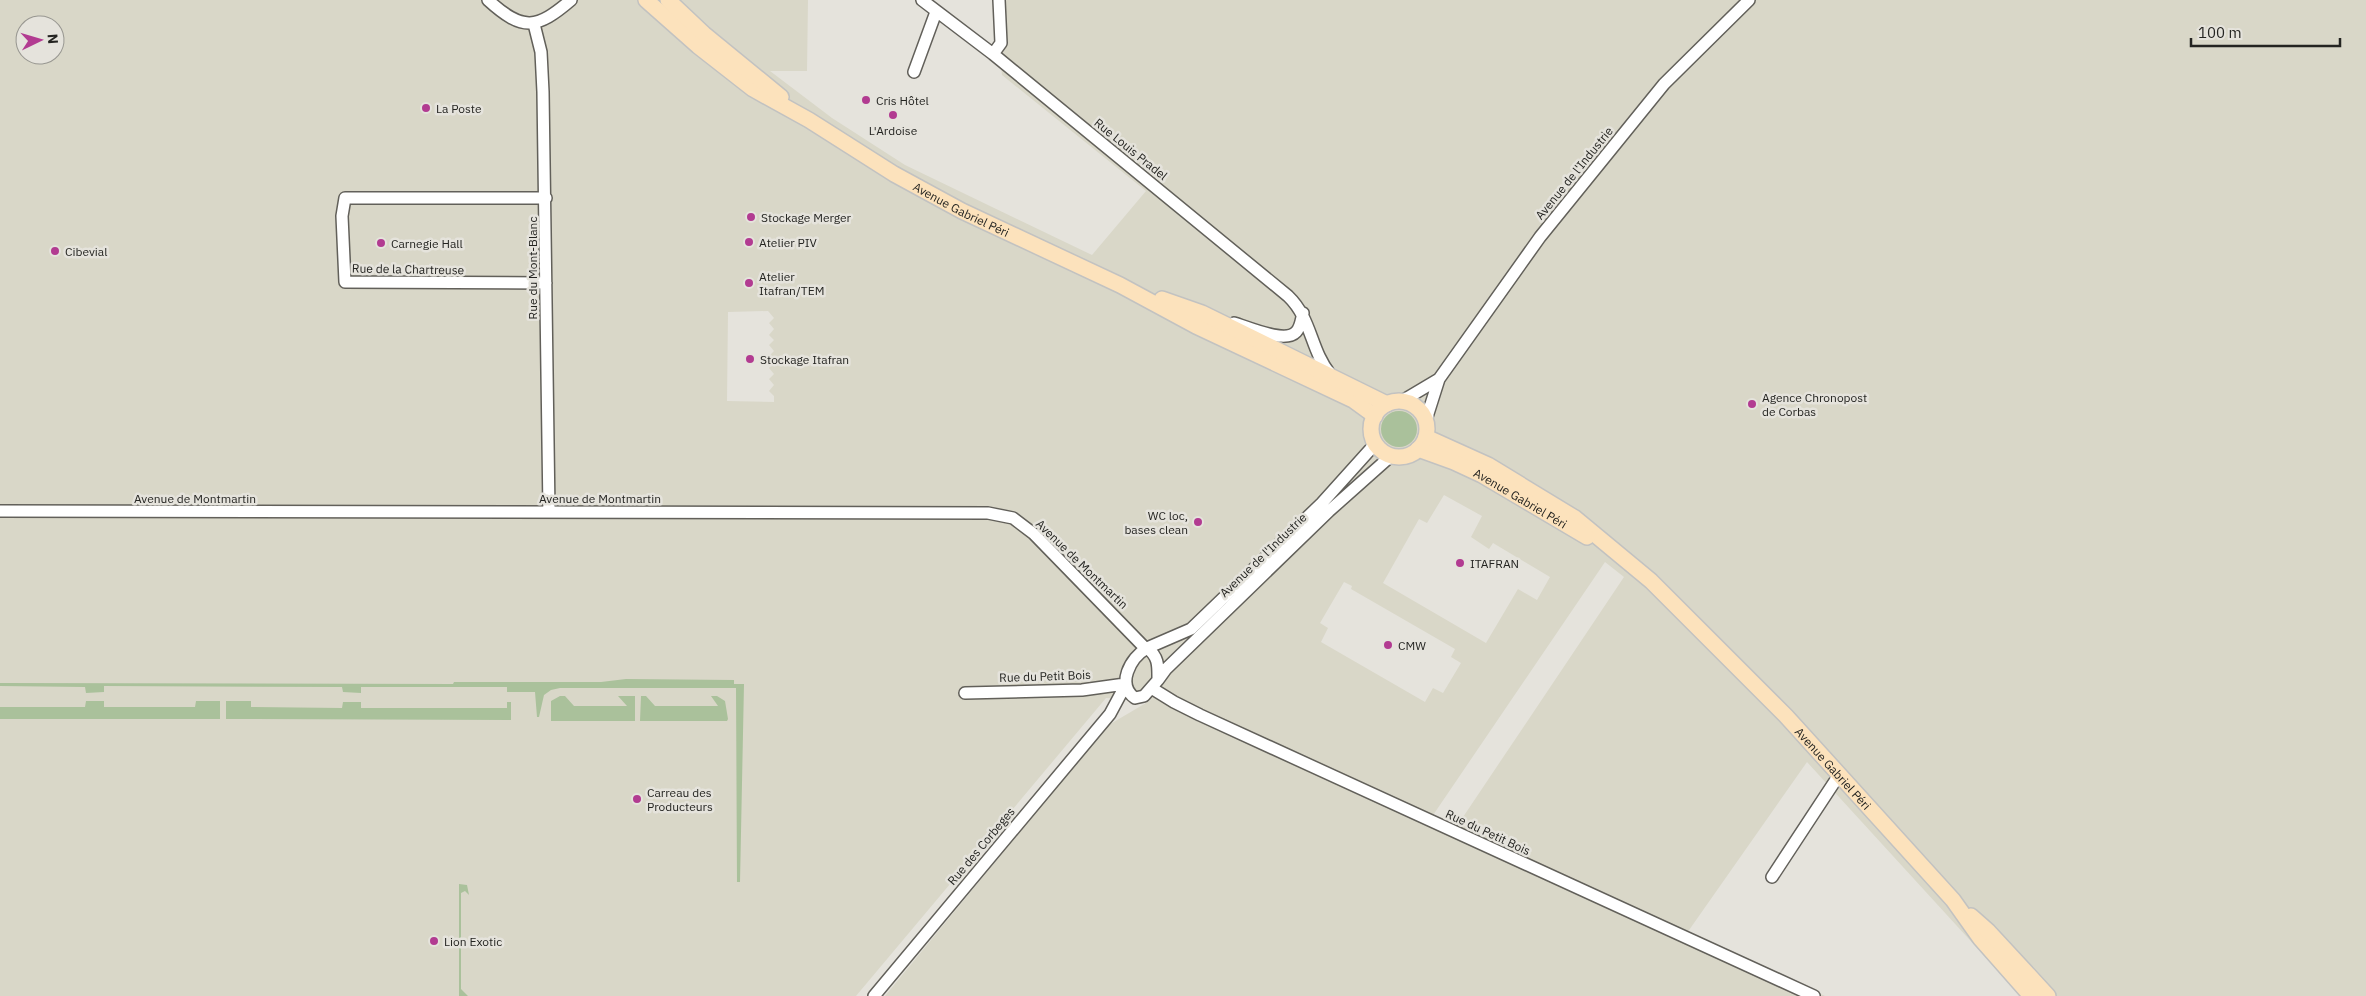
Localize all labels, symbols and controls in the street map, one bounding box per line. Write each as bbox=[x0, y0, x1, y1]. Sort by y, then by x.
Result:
north arrow bbox=[15, 15, 65, 65]
scale bar bbox=[2191, 15, 2340, 47]
text: 100 m bbox=[2198, 23, 2242, 42]
text: N bbox=[44, 33, 62, 45]
place label: Cris Hôtel bbox=[876, 93, 929, 108]
marker: Cris Hôtel bbox=[860, 94, 872, 106]
place label: La Poste bbox=[436, 101, 482, 116]
marker: La Poste bbox=[420, 102, 432, 114]
marker: L'Ardoise bbox=[887, 109, 899, 121]
street label: Rue Louis Pradel bbox=[1091, 115, 1171, 183]
place label: L'Ardoise bbox=[869, 123, 918, 138]
street label: Avenue de l'Industrie bbox=[1532, 123, 1616, 222]
street label: Avenue Gabriel Péri bbox=[911, 178, 1012, 240]
place label: Stockage Merger bbox=[761, 210, 852, 225]
marker: Stockage Merger bbox=[745, 211, 757, 223]
street label: Rue du Mont-Blanc bbox=[525, 217, 540, 319]
place label: Atelier PIV bbox=[759, 235, 818, 250]
place label: Carnegie Hall bbox=[391, 236, 463, 251]
marker: Atelier PIV bbox=[743, 236, 755, 248]
marker: Carnegie Hall bbox=[375, 237, 387, 249]
place label: Cibevial bbox=[65, 244, 107, 259]
marker: Cibevial bbox=[49, 245, 61, 257]
street label: Rue de la Chartreuse bbox=[352, 261, 465, 277]
place label: Atelier Itafran/TEM bbox=[759, 269, 824, 298]
marker: Atelier Itafran/TEM bbox=[743, 277, 755, 289]
place label: Stockage Itafran bbox=[760, 352, 849, 367]
marker: Stockage Itafran bbox=[744, 353, 756, 365]
place label: Agence Chronopost de Corbas bbox=[1762, 390, 1867, 419]
marker: Agence Chronopost de Corbas bbox=[1746, 398, 1758, 410]
street label: Avenue Gabriel Péri bbox=[1472, 465, 1570, 531]
street label: Avenue de Montmartin bbox=[134, 491, 256, 506]
street label: Avenue de Montmartin bbox=[539, 491, 661, 506]
place label: WC loc, bases clean bbox=[1124, 508, 1188, 537]
street label: Avenue de l'Industrie bbox=[1216, 509, 1310, 600]
street label: Avenue de Montmartin bbox=[1033, 516, 1131, 612]
marker: WC loc, bases clean bbox=[1192, 516, 1204, 528]
place label: ITAFRAN bbox=[1470, 556, 1519, 571]
marker: ITAFRAN bbox=[1454, 557, 1466, 569]
place label: CMW bbox=[1398, 638, 1426, 653]
marker: CMW bbox=[1382, 639, 1394, 651]
street label: Rue du Petit Bois bbox=[999, 667, 1091, 685]
street label: Avenue Gabriel Péri bbox=[1792, 724, 1874, 812]
place label: Carreau des Producteurs bbox=[647, 785, 713, 814]
marker: Carreau des Producteurs bbox=[631, 793, 643, 805]
street label: Rue des Corbeges bbox=[944, 804, 1018, 888]
street label: Rue du Petit Bois bbox=[1443, 806, 1533, 858]
place label: Lion Exotic bbox=[444, 934, 502, 949]
marker: Lion Exotic bbox=[428, 935, 440, 947]

